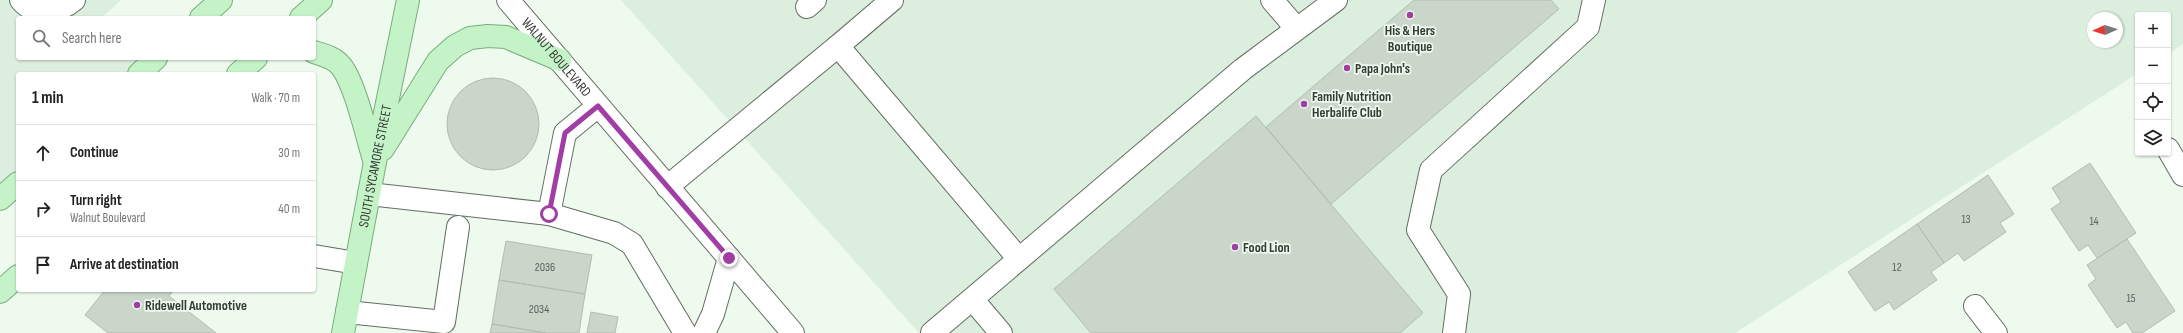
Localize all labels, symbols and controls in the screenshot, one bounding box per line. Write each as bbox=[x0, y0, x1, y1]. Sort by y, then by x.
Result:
marker: His & Hers Boutique bbox=[1405, 10, 1415, 20]
north arrow bbox=[2087, 12, 2123, 48]
map controls bbox=[2135, 12, 2171, 156]
button: + bbox=[2135, 12, 2171, 48]
street label: WALNUT BOULEVARD bbox=[518, 14, 595, 100]
search box bbox=[16, 16, 316, 60]
place label: His & Hers Boutique bbox=[1385, 22, 1435, 55]
icon: search bbox=[30, 27, 52, 49]
text: Search here bbox=[62, 29, 122, 48]
button: − bbox=[2135, 48, 2171, 84]
place label: Papa John's bbox=[1355, 60, 1410, 77]
marker: Papa John's bbox=[1342, 63, 1352, 73]
button: locate bbox=[2135, 84, 2171, 120]
text: 1 min bbox=[32, 88, 64, 108]
place label: Family Nutrition Herbalife Club bbox=[1312, 88, 1391, 121]
text: Walk · 70 m bbox=[251, 90, 300, 106]
marker: Family Nutrition Herbalife Club bbox=[1299, 99, 1309, 109]
street label: SOUTH SYCAMORE STREET bbox=[355, 103, 395, 229]
button: layers bbox=[2135, 120, 2171, 156]
icon: ahead bbox=[32, 142, 54, 164]
text: Continue bbox=[70, 143, 119, 162]
text: 30 m bbox=[278, 145, 300, 161]
text: Turn right bbox=[70, 191, 122, 210]
icon: right bbox=[32, 198, 54, 220]
text: 40 m bbox=[278, 201, 300, 217]
route start bbox=[540, 205, 558, 223]
text: Walnut Boulevard bbox=[70, 210, 146, 226]
house number: 13 bbox=[1961, 212, 1971, 227]
house number: 14 bbox=[2089, 214, 2099, 229]
place label: Food Lion bbox=[1243, 239, 1290, 256]
marker: Food Lion bbox=[1230, 242, 1240, 252]
route end bbox=[720, 249, 738, 267]
icon: arrive bbox=[32, 254, 54, 276]
text: Arrive at destination bbox=[70, 255, 179, 274]
house number: 2036 bbox=[535, 260, 555, 275]
house number: 12 bbox=[1892, 260, 1902, 275]
house number: 15 bbox=[2126, 291, 2136, 306]
place label: Ridewell Automotive bbox=[145, 297, 247, 314]
marker: Ridewell Automotive bbox=[132, 300, 142, 310]
house number: 2034 bbox=[529, 302, 549, 317]

